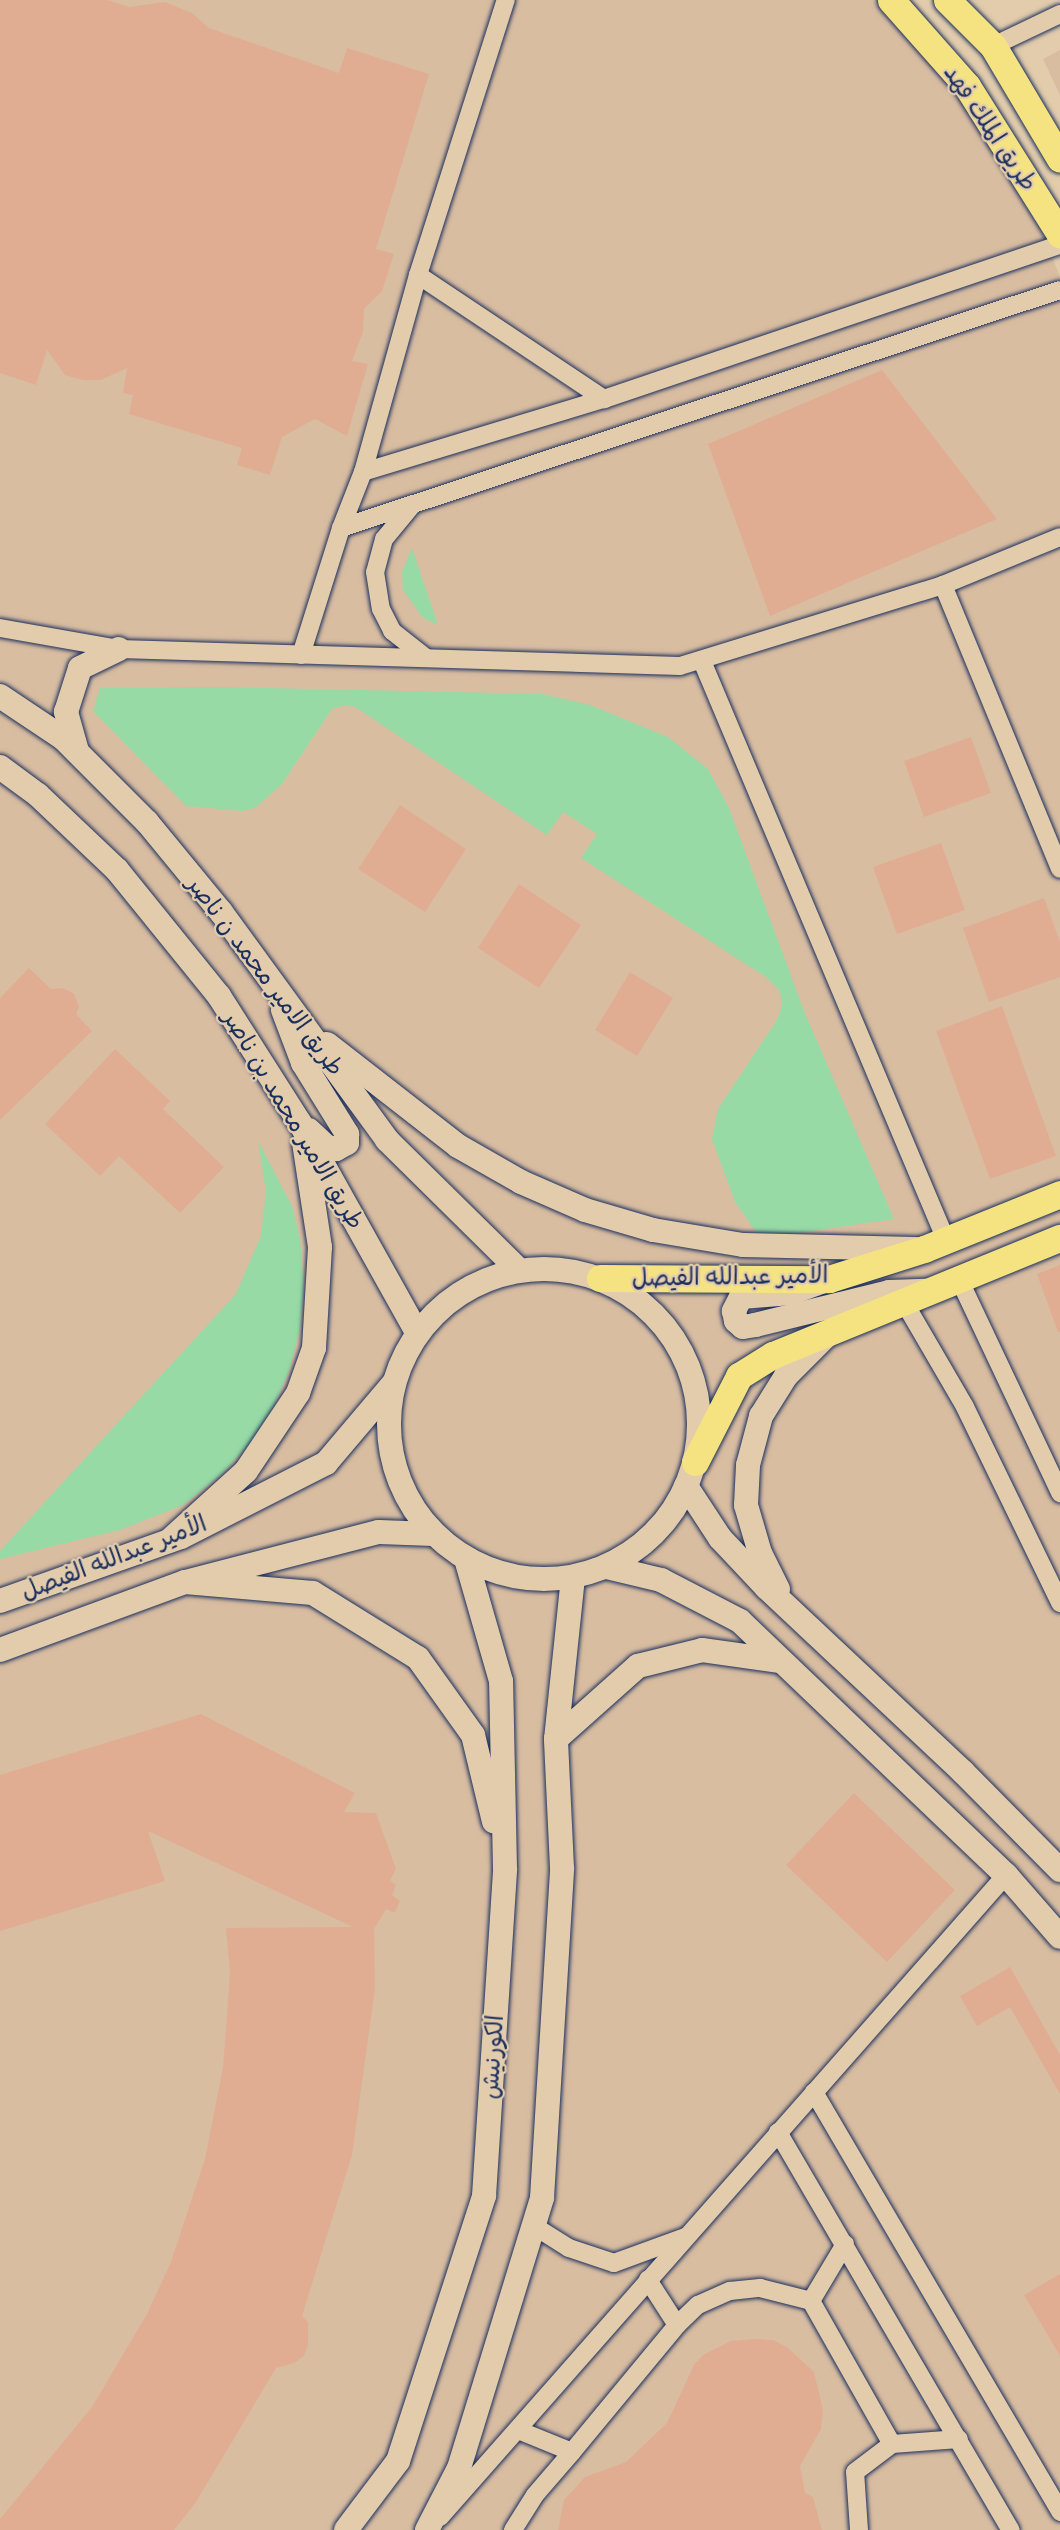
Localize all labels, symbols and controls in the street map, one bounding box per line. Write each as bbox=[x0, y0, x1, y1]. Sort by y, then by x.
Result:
street label: طريق الملك فهد bbox=[937, 59, 1043, 197]
street label: طريق الامير محمد ن ناصر bbox=[180, 870, 350, 1082]
street label: طريق الامير محمد بن ناصر bbox=[216, 1005, 370, 1235]
street label: الأمير عبدالله الفيصل bbox=[631, 1261, 829, 1293]
street label: الأمير عبدالله الفيصل bbox=[17, 1509, 211, 1607]
street label: الكورنيش bbox=[476, 2014, 510, 2100]

